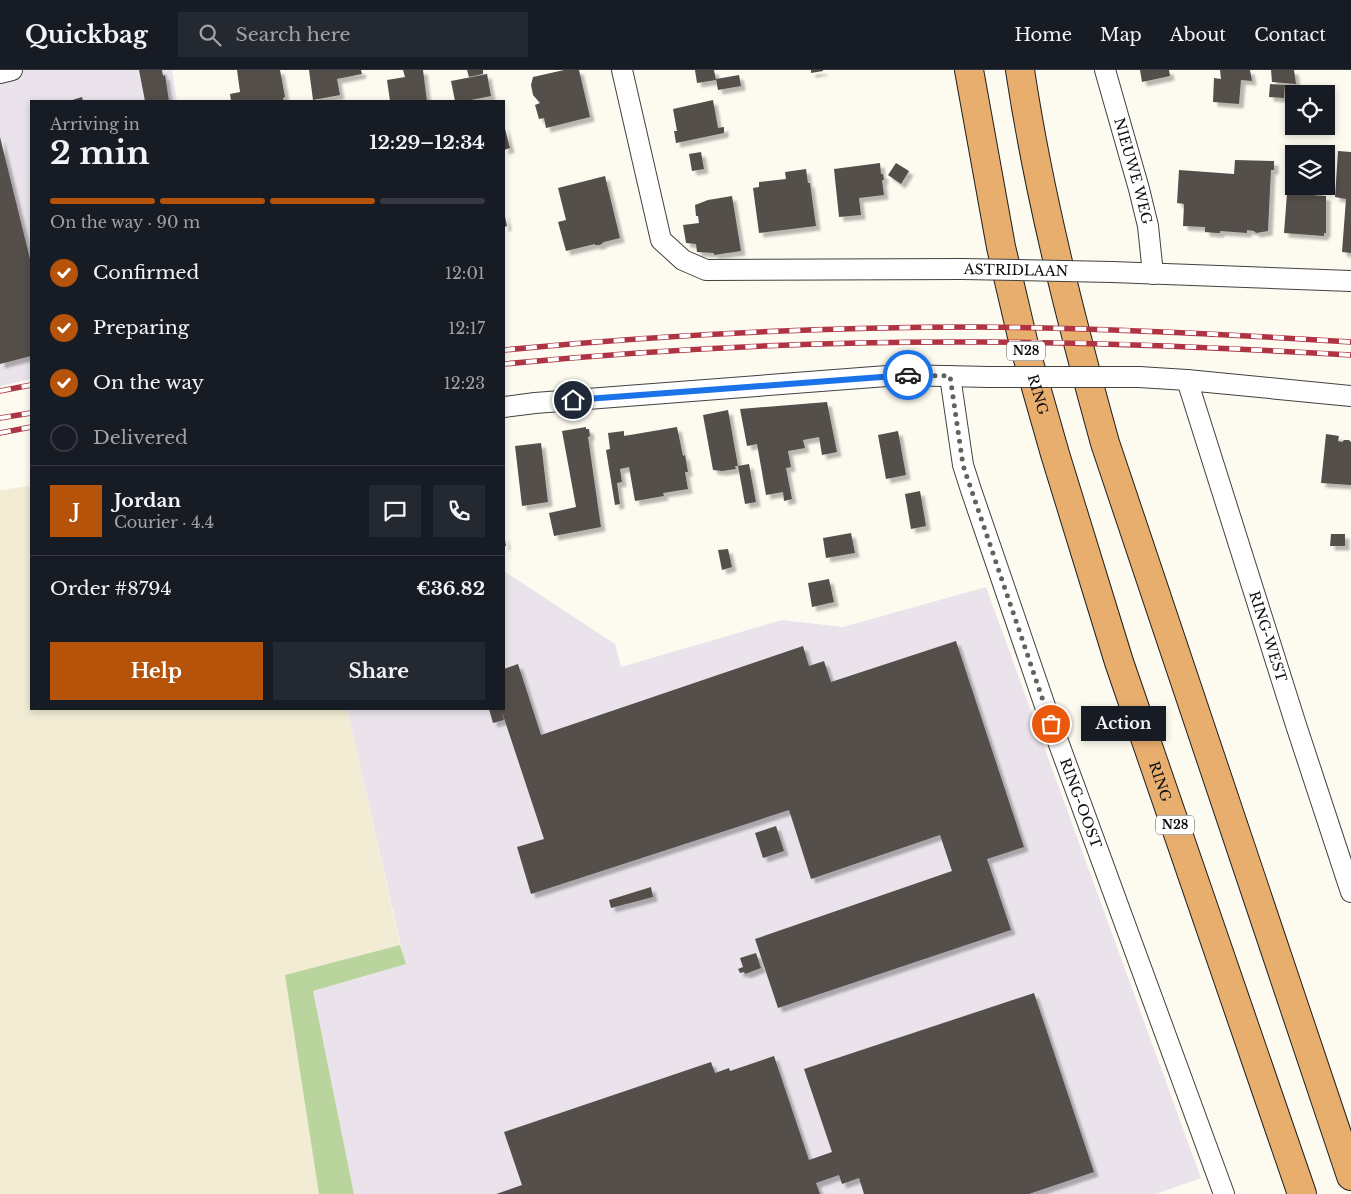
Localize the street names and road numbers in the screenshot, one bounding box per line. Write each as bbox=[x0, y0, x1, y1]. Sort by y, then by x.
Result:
street label: NIEUWE WEG bbox=[1110, 116, 1156, 226]
street label: ASTRIDLAAN bbox=[963, 260, 1069, 280]
road number: N28 bbox=[1007, 342, 1045, 360]
street label: RING bbox=[1024, 372, 1052, 417]
street label: RING-WEST bbox=[1245, 589, 1291, 684]
street label: RING-OOST bbox=[1056, 756, 1105, 851]
street label: RING bbox=[1145, 759, 1175, 804]
road number: N28 bbox=[1156, 816, 1194, 834]

